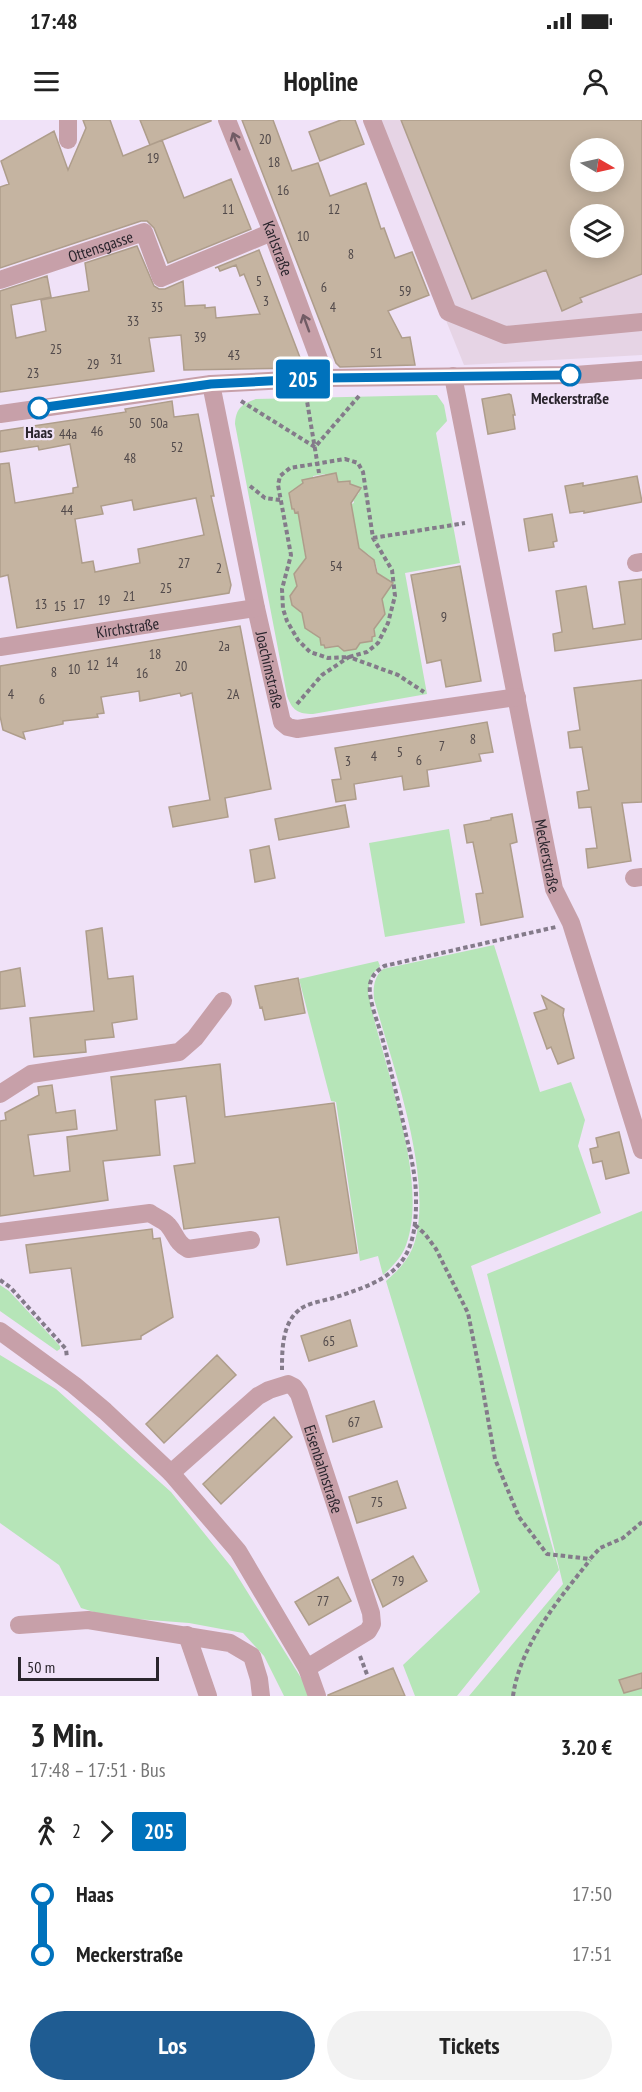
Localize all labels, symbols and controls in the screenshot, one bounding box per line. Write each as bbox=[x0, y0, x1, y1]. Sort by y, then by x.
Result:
text: 17:48 bbox=[30, 7, 78, 35]
text: Hopline bbox=[284, 64, 358, 98]
icon: menu bbox=[30, 65, 63, 98]
icon: person bbox=[579, 65, 612, 98]
house number: 20 bbox=[259, 130, 271, 148]
one-way arrow bbox=[229, 133, 240, 151]
north arrow bbox=[570, 138, 624, 192]
map controls bbox=[570, 138, 624, 258]
house number: 19 bbox=[147, 149, 159, 167]
house number: 18 bbox=[268, 153, 280, 171]
house number: 16 bbox=[277, 181, 289, 199]
house number: 11 bbox=[222, 200, 234, 218]
house number: 12 bbox=[328, 200, 340, 218]
button: layers bbox=[570, 204, 624, 258]
street label: Karlstraße bbox=[259, 218, 297, 278]
street label: Ottensgasse bbox=[65, 226, 136, 267]
house number: 10 bbox=[297, 227, 309, 245]
house number: 8 bbox=[348, 245, 354, 263]
house number: 5 bbox=[256, 272, 262, 290]
house number: 6 bbox=[321, 278, 327, 296]
house number: 59 bbox=[399, 282, 411, 300]
house number: 3 bbox=[263, 292, 269, 310]
house number: 35 bbox=[151, 298, 163, 316]
house number: 4 bbox=[330, 298, 337, 316]
house number: 33 bbox=[127, 312, 139, 330]
one-way arrow bbox=[299, 314, 310, 333]
house number: 39 bbox=[194, 328, 206, 346]
house number: 25 bbox=[50, 340, 62, 358]
house number: 51 bbox=[370, 344, 382, 362]
house number: 43 bbox=[228, 346, 240, 364]
house number: 31 bbox=[110, 350, 122, 368]
house number: 29 bbox=[87, 355, 99, 373]
line badge: 205 bbox=[268, 360, 338, 398]
house number: 23 bbox=[27, 364, 39, 382]
marker: Meckerstraße bbox=[559, 364, 581, 386]
text: 205 bbox=[288, 366, 318, 393]
place label: Meckerstraße bbox=[531, 388, 609, 408]
marker: Haas bbox=[28, 397, 50, 419]
house number: 50 bbox=[129, 414, 141, 432]
house number: 50a bbox=[150, 414, 168, 432]
place label: Haas bbox=[25, 422, 53, 442]
house number: 46 bbox=[91, 422, 103, 440]
house number: 44a bbox=[59, 425, 77, 443]
house number: 52 bbox=[171, 438, 183, 456]
house number: 48 bbox=[124, 449, 136, 467]
house number: 44 bbox=[61, 501, 74, 519]
house number: 27 bbox=[178, 554, 190, 572]
house number: 54 bbox=[330, 557, 343, 575]
house number: 2 bbox=[216, 559, 222, 577]
house number: 25 bbox=[160, 579, 172, 597]
house number: 21 bbox=[123, 587, 135, 605]
house number: 19 bbox=[98, 591, 110, 609]
house number: 13 bbox=[35, 595, 47, 613]
house number: 17 bbox=[73, 595, 85, 613]
house number: 15 bbox=[54, 597, 66, 615]
house number: 9 bbox=[441, 608, 447, 626]
street label: Kirchstraße bbox=[95, 613, 160, 642]
street label: Joachimstraße bbox=[251, 628, 289, 711]
house number: 2a bbox=[218, 637, 230, 655]
house number: 18 bbox=[149, 645, 161, 663]
house number: 14 bbox=[106, 653, 119, 671]
house number: 12 bbox=[87, 656, 99, 674]
house number: 20 bbox=[175, 657, 187, 675]
house number: 10 bbox=[68, 660, 80, 678]
house number: 8 bbox=[51, 663, 57, 681]
house number: 16 bbox=[136, 664, 148, 682]
house number: 4 bbox=[8, 685, 15, 703]
house number: 2A bbox=[227, 685, 240, 703]
house number: 6 bbox=[39, 690, 45, 708]
house number: 8 bbox=[470, 730, 476, 748]
house number: 7 bbox=[439, 737, 445, 755]
house number: 5 bbox=[397, 743, 403, 761]
house number: 4 bbox=[371, 747, 378, 765]
house number: 6 bbox=[416, 751, 422, 769]
house number: 3 bbox=[345, 752, 351, 770]
street label: Meckerstraße bbox=[530, 817, 564, 897]
house number: 65 bbox=[323, 1332, 335, 1350]
house number: 67 bbox=[348, 1413, 360, 1431]
street label: Eisenbahnstraße bbox=[300, 1422, 348, 1516]
house number: 75 bbox=[371, 1493, 383, 1511]
house number: 79 bbox=[392, 1572, 404, 1590]
house number: 77 bbox=[317, 1592, 329, 1610]
scale bar bbox=[18, 1654, 159, 1682]
text: 50 m bbox=[27, 1657, 55, 1677]
text: 3 Min. bbox=[30, 1713, 104, 1756]
text: 3.20 € bbox=[561, 1733, 612, 1761]
text: 17:48 – 17:51 · Bus bbox=[30, 1757, 165, 1783]
icon: walk bbox=[30, 1815, 63, 1848]
icon: forward bbox=[90, 1815, 123, 1848]
text: 2 bbox=[72, 1818, 81, 1844]
text: 205 bbox=[144, 1818, 174, 1845]
text: Haas bbox=[76, 1880, 114, 1908]
text: 17:50 bbox=[572, 1881, 612, 1907]
text: Meckerstraße bbox=[76, 1940, 183, 1968]
text: 17:51 bbox=[572, 1941, 612, 1967]
button: Los bbox=[30, 2011, 315, 2080]
button: Tickets bbox=[327, 2011, 612, 2080]

